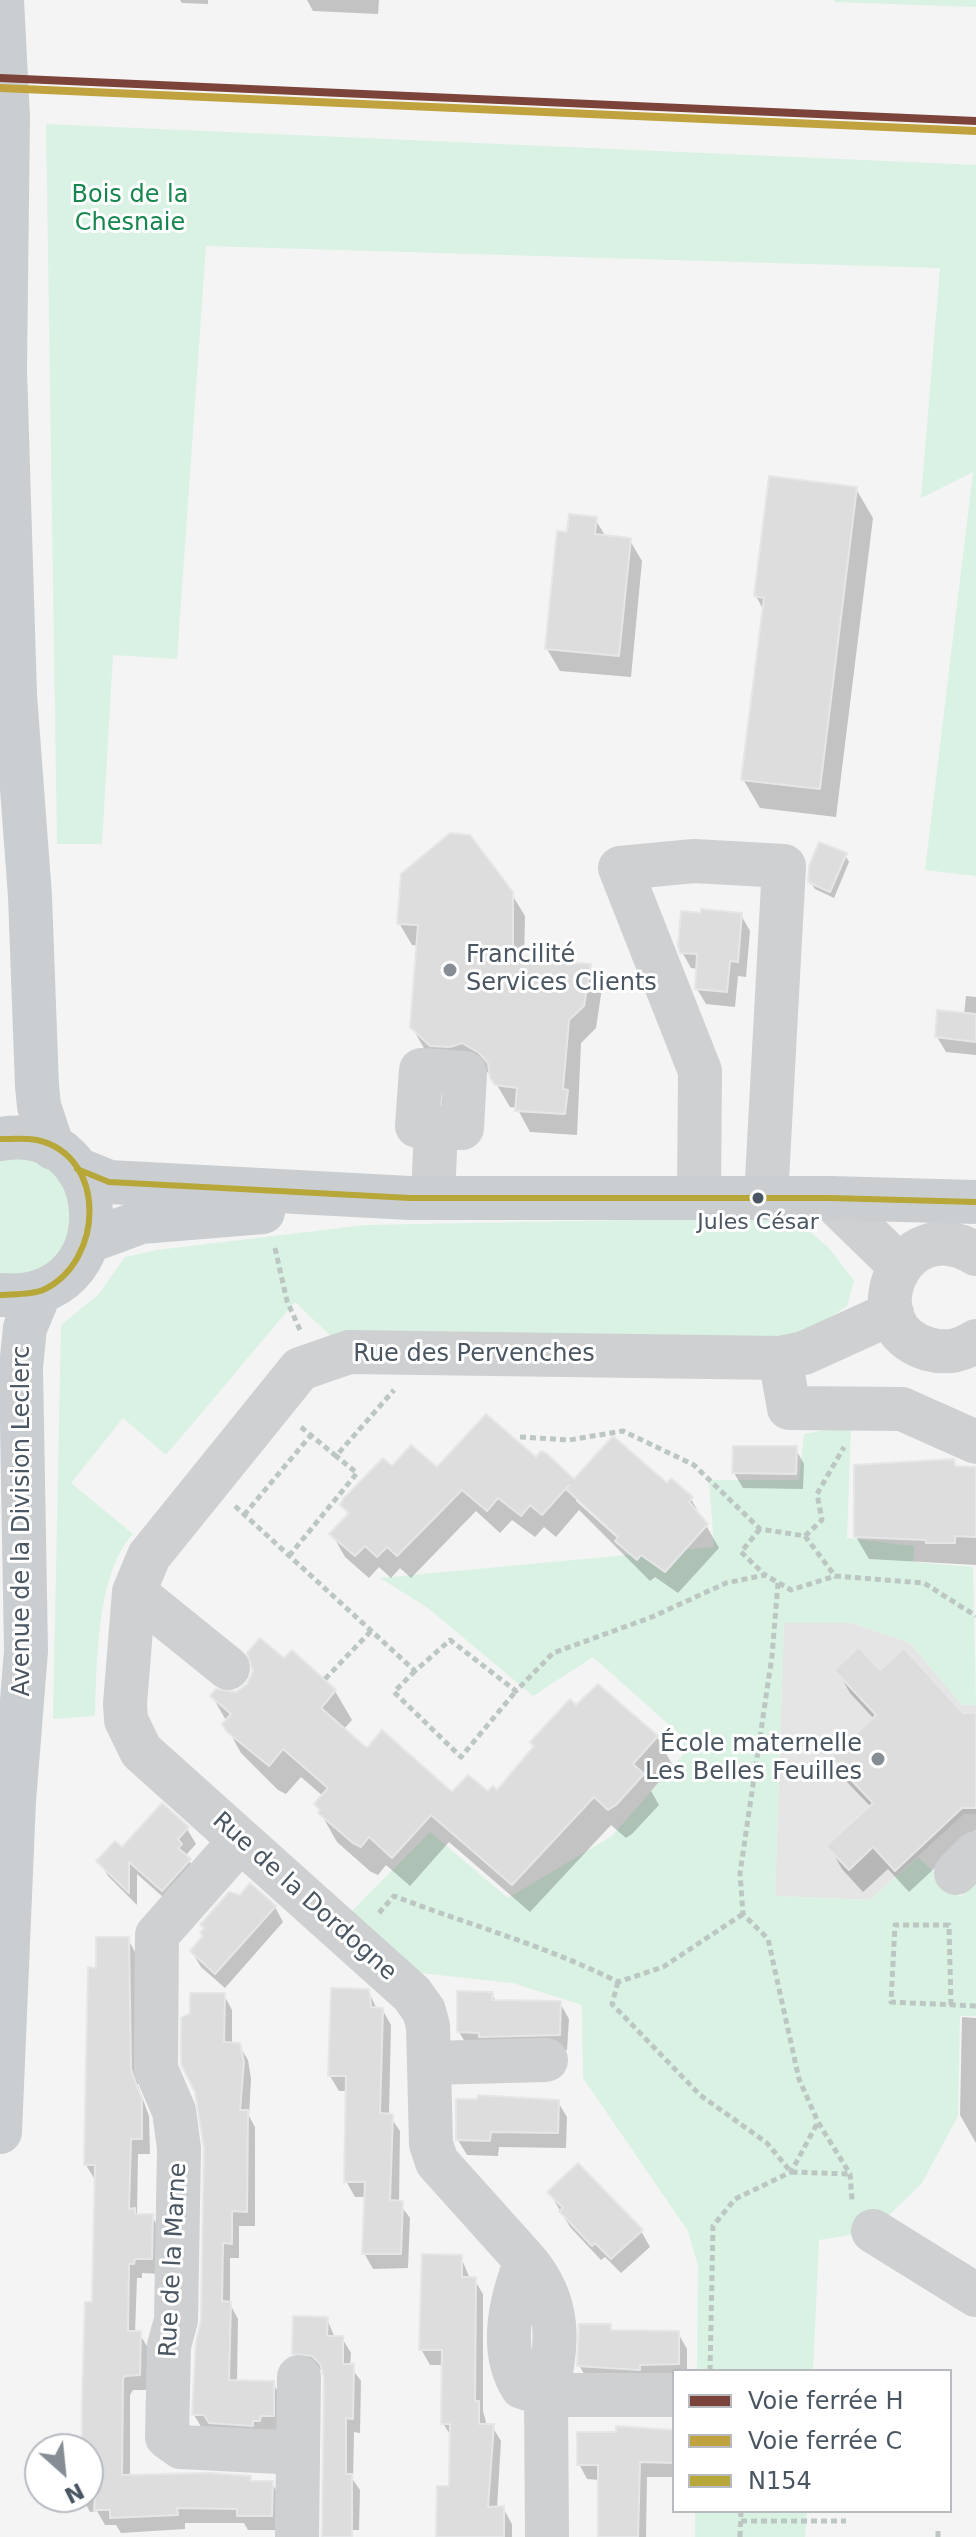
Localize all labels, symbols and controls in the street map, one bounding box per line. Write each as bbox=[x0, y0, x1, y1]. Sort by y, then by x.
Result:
park label: Bois de la Chesnaie bbox=[72, 182, 188, 238]
place label: Francilité Services Clients bbox=[466, 942, 657, 998]
marker: Francilité Services Clients bbox=[441, 961, 459, 979]
marker: Jules César bbox=[750, 1190, 766, 1206]
place label: Jules César bbox=[697, 1210, 819, 1236]
street label: Rue des Pervenches bbox=[353, 1341, 595, 1369]
street label: Avenue de la Division Leclerc bbox=[9, 1345, 37, 1697]
place label: École maternelle Les Belles Feuilles bbox=[645, 1731, 862, 1787]
marker: École maternelle Les Belles Feuilles bbox=[869, 1750, 887, 1768]
street label: Rue de la Dordogne bbox=[206, 1807, 402, 1987]
street label: Rue de la Marne bbox=[155, 2162, 193, 2358]
legend bbox=[672, 2369, 952, 2513]
text: Voie ferrée H bbox=[748, 2387, 904, 2415]
text: Voie ferrée C bbox=[748, 2427, 902, 2455]
north arrow bbox=[24, 2433, 104, 2513]
text: N154 bbox=[748, 2467, 812, 2495]
text: N bbox=[60, 2478, 88, 2508]

